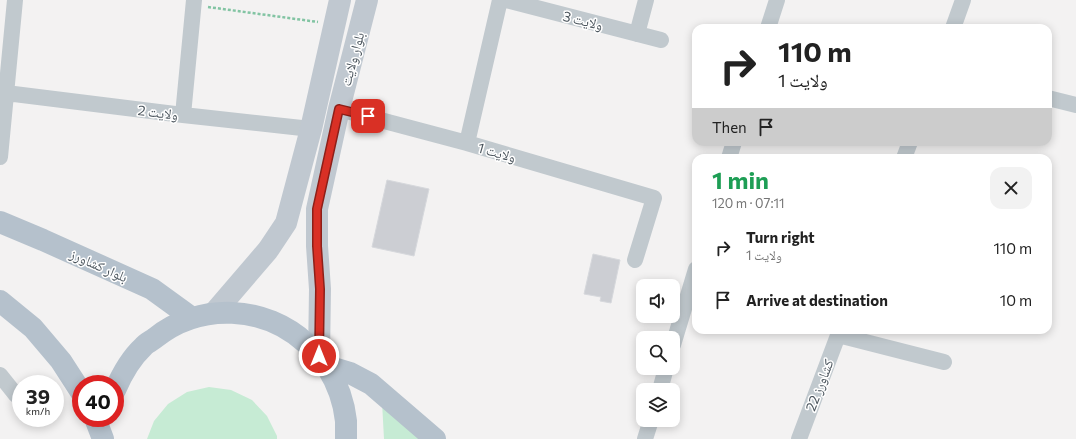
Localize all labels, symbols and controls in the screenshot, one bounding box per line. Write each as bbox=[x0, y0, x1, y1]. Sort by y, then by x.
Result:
street label: ولایت 3 bbox=[561, 7, 605, 34]
street label: بلوار ولایت bbox=[337, 30, 368, 88]
text: 110 m bbox=[778, 34, 852, 68]
icon: right bbox=[712, 40, 764, 92]
text: ولایت 1 bbox=[778, 69, 828, 91]
pin bbox=[351, 99, 385, 133]
street label: ولایت 2 bbox=[137, 101, 179, 124]
icon: arrive bbox=[357, 105, 379, 127]
icon: arrive bbox=[755, 116, 777, 138]
text: Then bbox=[712, 118, 747, 136]
street label: ولایت 1 bbox=[476, 138, 518, 166]
text: 1 min bbox=[712, 165, 769, 194]
button: close bbox=[990, 167, 1032, 209]
text: 120 m · 07:11 bbox=[712, 195, 785, 211]
text: Turn right bbox=[746, 228, 815, 246]
icon: right bbox=[712, 237, 734, 259]
text: 110 m bbox=[993, 239, 1032, 257]
street label: بلوار کشاورز bbox=[66, 244, 131, 286]
text: ولایت 1 bbox=[746, 247, 782, 263]
map controls bbox=[636, 279, 680, 427]
button: sound bbox=[636, 279, 680, 323]
icon: arrive bbox=[712, 289, 734, 311]
text: Arrive at destination bbox=[746, 291, 888, 309]
text: 10 m bbox=[1000, 291, 1032, 309]
button: search bbox=[636, 331, 680, 375]
position arrow bbox=[298, 335, 340, 377]
street label: کشاورز 22 bbox=[801, 356, 838, 414]
speed limit sign: 40 bbox=[72, 375, 124, 427]
button: layers bbox=[636, 383, 680, 427]
text: 39 bbox=[26, 384, 50, 408]
text: km/h bbox=[26, 405, 50, 417]

